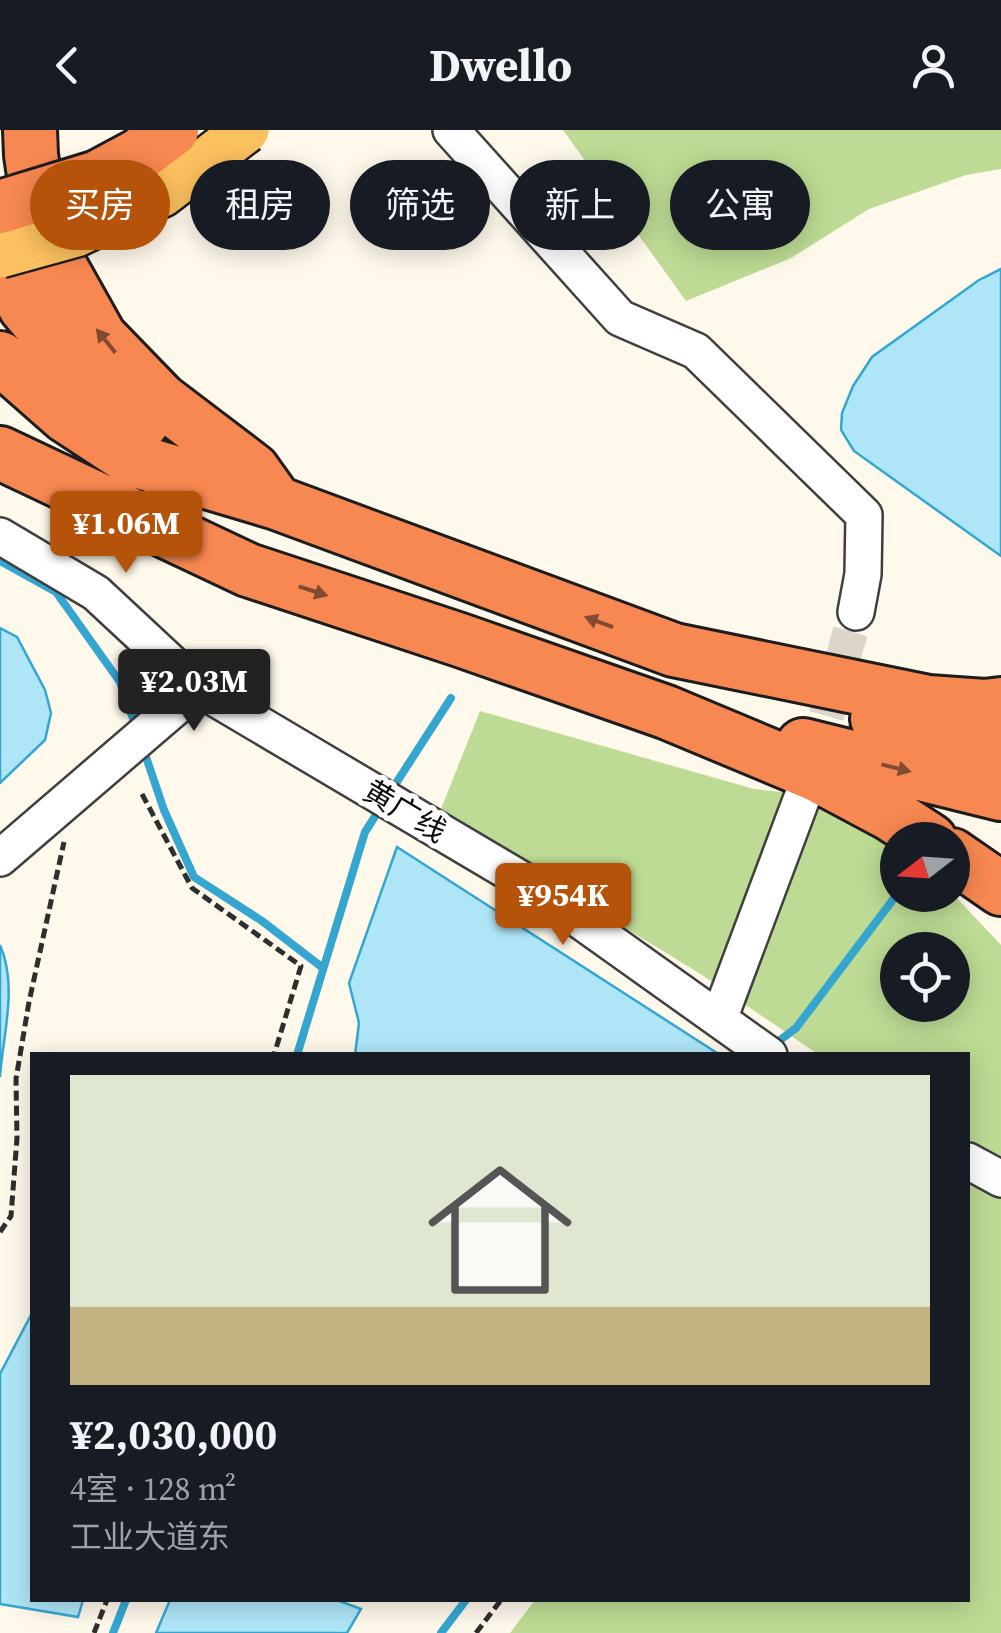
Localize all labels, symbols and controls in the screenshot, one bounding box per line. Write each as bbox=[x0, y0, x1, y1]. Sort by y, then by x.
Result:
text: Dwello bbox=[429, 34, 572, 96]
icon: back bbox=[40, 38, 95, 93]
icon: person bbox=[906, 38, 961, 93]
chip: 买房 bbox=[30, 160, 170, 250]
chip: 租房 bbox=[190, 160, 330, 250]
chip: 筛选 bbox=[350, 160, 490, 250]
chip: 新上 bbox=[510, 160, 650, 250]
chip: 公寓 bbox=[670, 160, 810, 250]
one-way arrow bbox=[96, 328, 117, 353]
pin: ¥1.06M bbox=[45, 491, 207, 576]
text: ¥1.06M bbox=[72, 501, 180, 545]
one-way arrow bbox=[298, 585, 328, 600]
one-way arrow bbox=[583, 614, 613, 629]
pin: ¥2.03M bbox=[113, 649, 275, 734]
text: ¥2.03M bbox=[140, 659, 248, 703]
one-way arrow bbox=[881, 761, 912, 777]
street label: 黄广线 bbox=[356, 770, 454, 852]
north arrow bbox=[880, 822, 970, 912]
map controls bbox=[880, 822, 970, 1022]
pin: ¥954K bbox=[493, 863, 633, 948]
text: ¥954K bbox=[517, 873, 609, 917]
button: locate bbox=[880, 932, 970, 1022]
icon: home bbox=[410, 1140, 590, 1320]
text: ¥2,030,000 bbox=[70, 1405, 277, 1463]
text: 4室 · 128 m² bbox=[70, 1467, 236, 1511]
text: 工业大道东 bbox=[70, 1515, 230, 1559]

